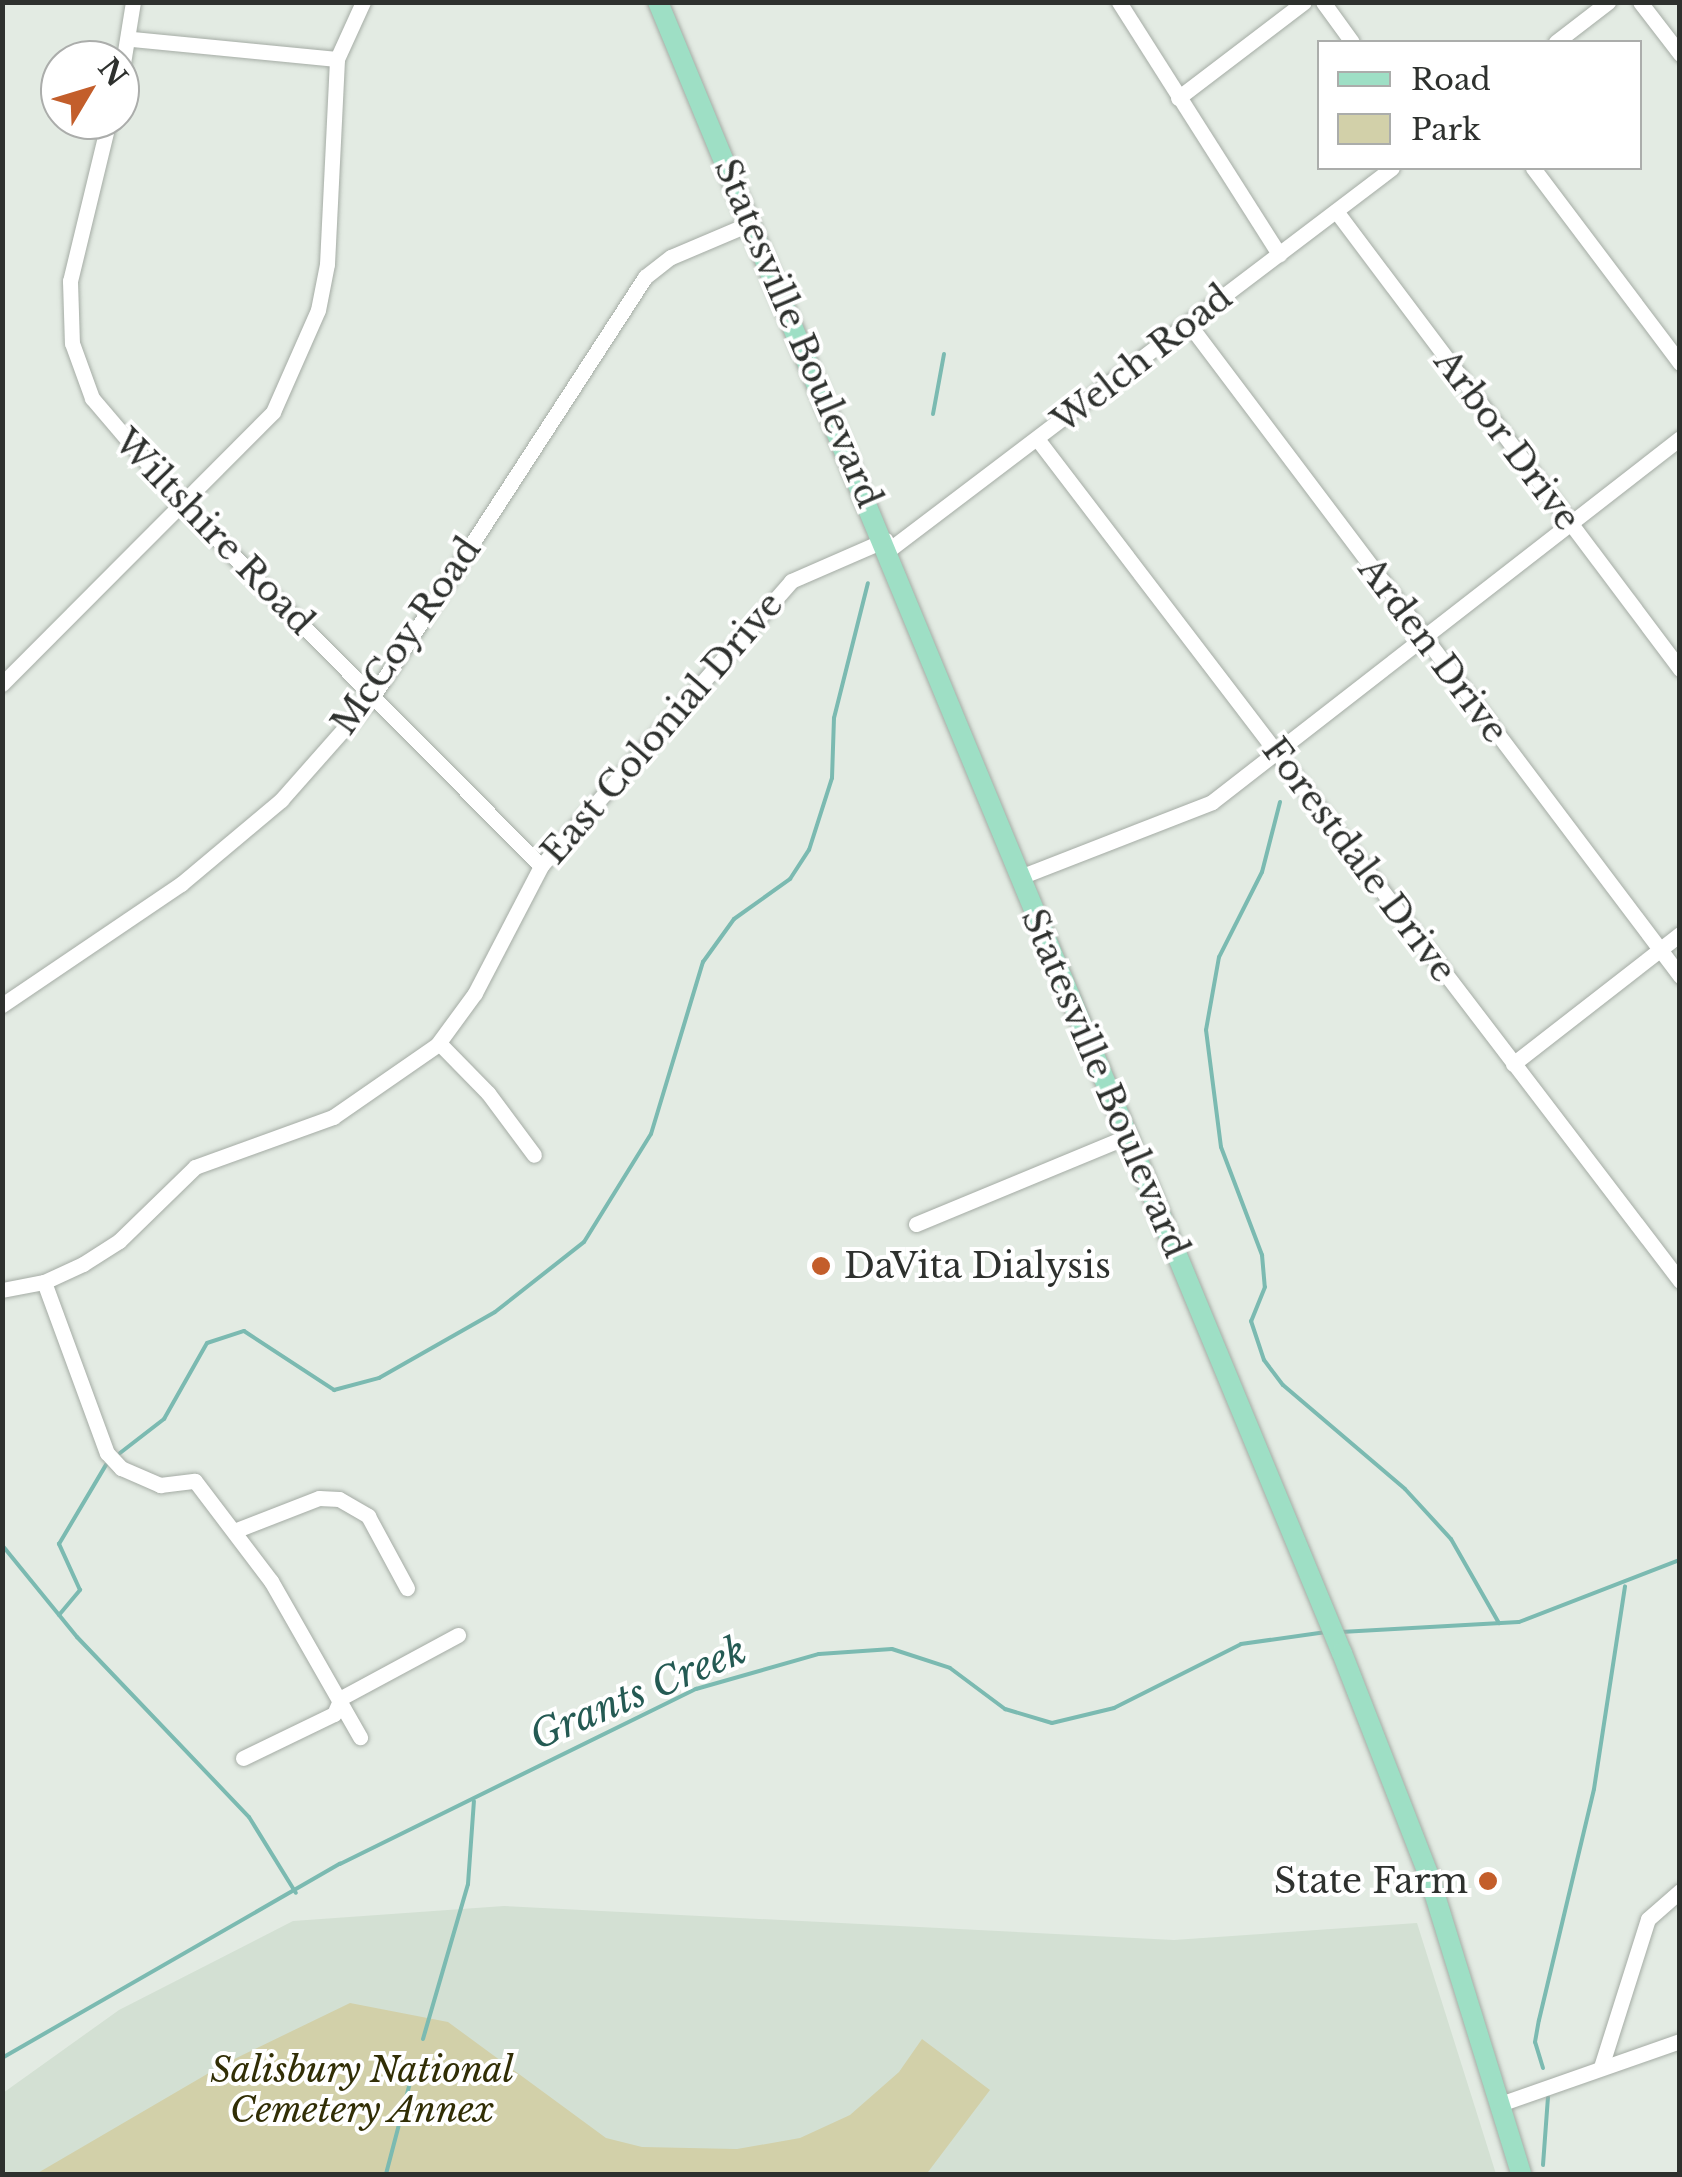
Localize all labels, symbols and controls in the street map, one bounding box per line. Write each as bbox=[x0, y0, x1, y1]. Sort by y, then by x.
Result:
north arrow bbox=[40, 40, 140, 140]
legend bbox=[1317, 40, 1642, 170]
text: N bbox=[91, 51, 134, 94]
text: Road bbox=[1411, 61, 1491, 98]
text: Park bbox=[1411, 111, 1481, 148]
street label: Statesville Boulevard bbox=[706, 152, 890, 514]
street label: Welch Road bbox=[1044, 276, 1240, 442]
street label: Arbor Drive bbox=[1425, 341, 1589, 539]
street label: Wiltshire Road bbox=[106, 421, 322, 643]
street label: McCoy Road bbox=[322, 529, 490, 743]
street label: Arden Drive bbox=[1350, 549, 1516, 751]
street label: East Colonial Drive bbox=[533, 584, 791, 872]
street label: Forestdale Drive bbox=[1253, 730, 1465, 990]
street label: Statesville Boulevard bbox=[1013, 902, 1197, 1264]
place label: DaVita Dialysis bbox=[844, 1245, 1111, 1287]
marker: DaVita Dialysis bbox=[808, 1253, 834, 1279]
water label: Grants Creek bbox=[523, 1627, 753, 1759]
place label: State Farm bbox=[1274, 1860, 1468, 1902]
marker: State Farm bbox=[1477, 1870, 1499, 1892]
park label: Salisbury National Cemetery Annex bbox=[210, 2049, 514, 2131]

